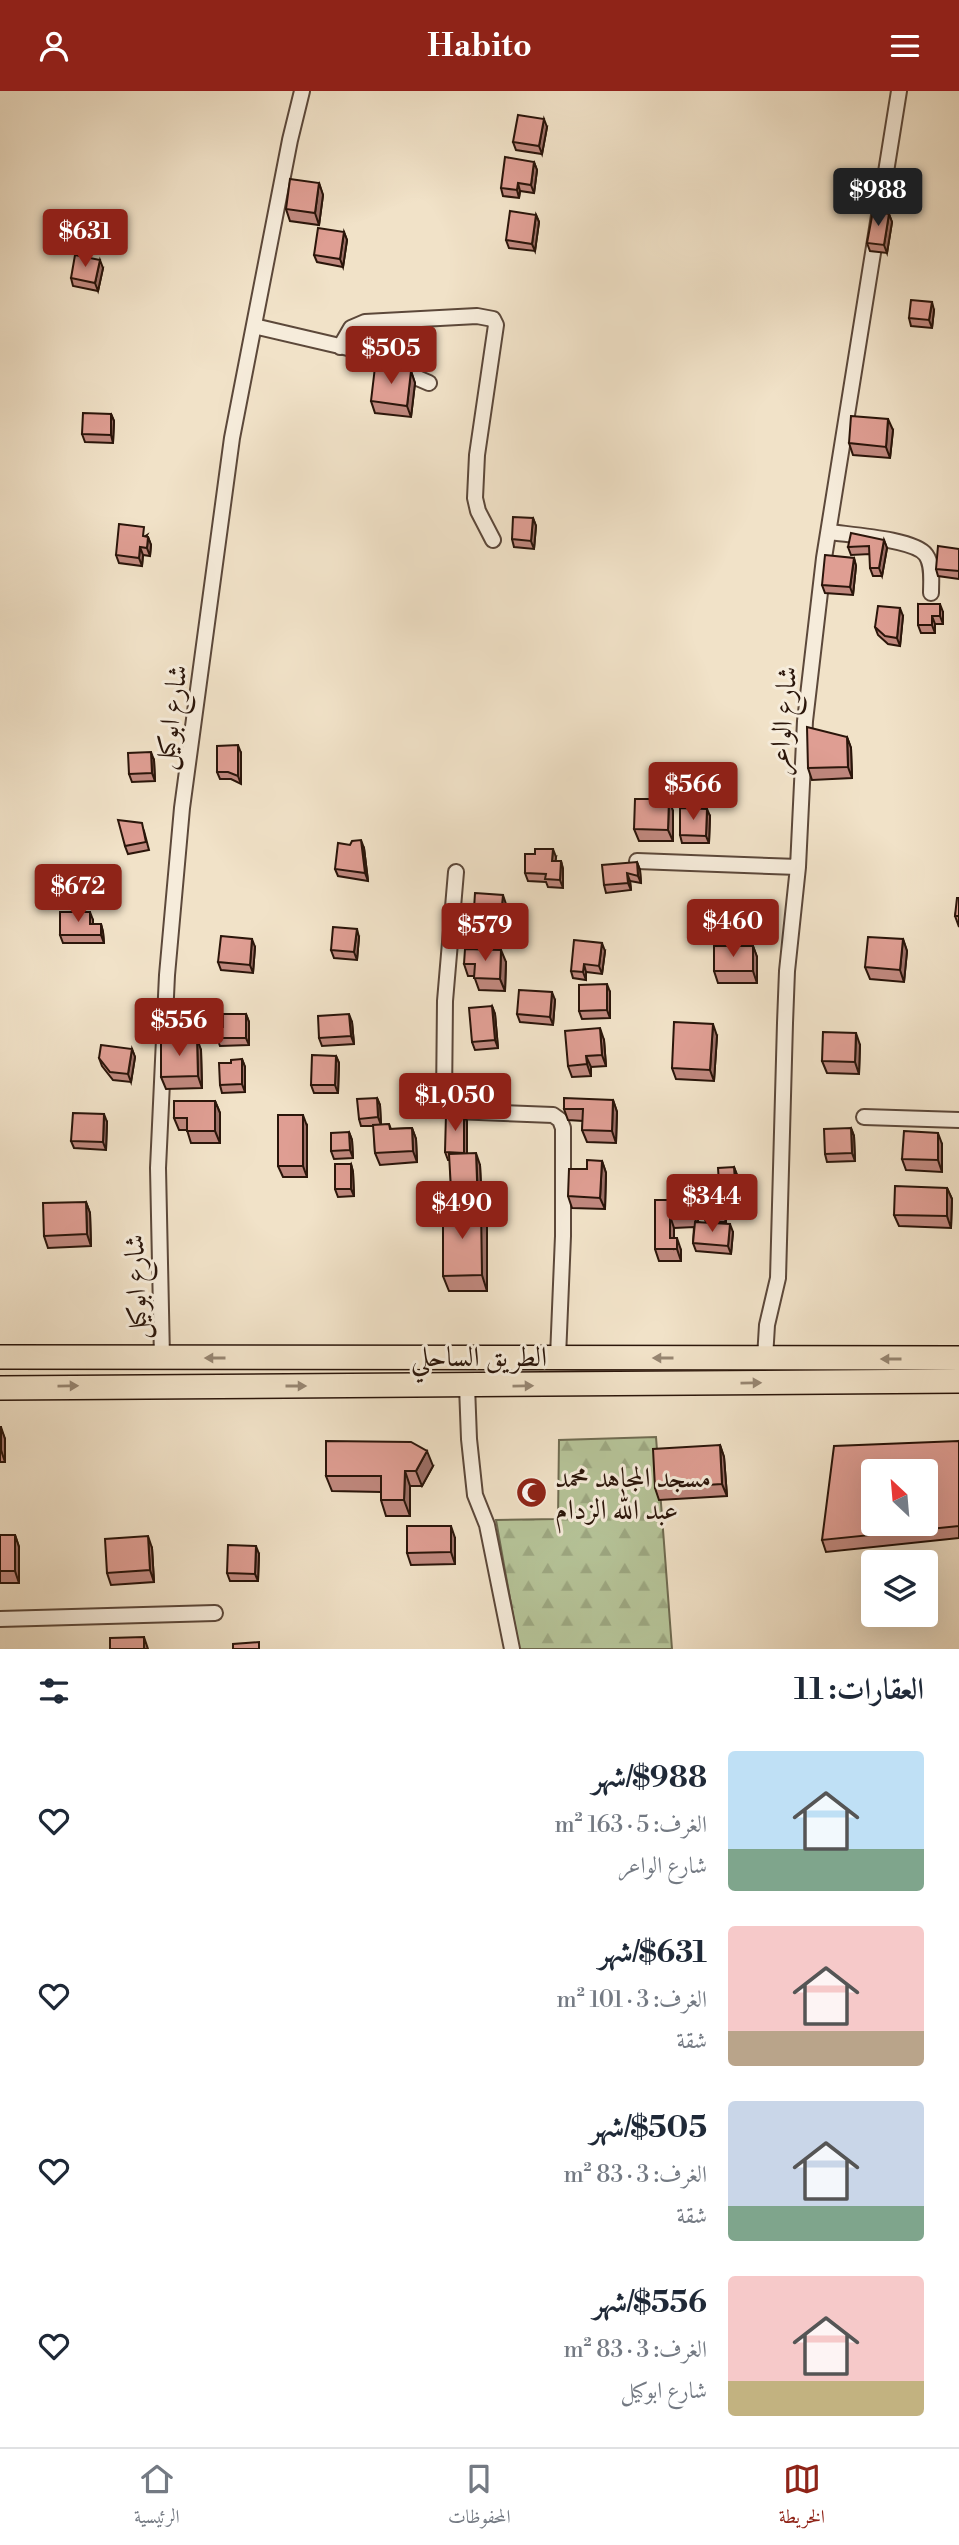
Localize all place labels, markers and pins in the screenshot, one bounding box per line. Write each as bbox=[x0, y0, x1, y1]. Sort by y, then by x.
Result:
pin: $988 bbox=[837, 169, 919, 228]
pin: $631 bbox=[44, 209, 126, 269]
pin: $505 bbox=[350, 327, 432, 386]
pin: $566 bbox=[652, 763, 734, 822]
pin: $672 bbox=[37, 865, 119, 924]
pin: $460 bbox=[692, 899, 774, 959]
pin: $579 bbox=[444, 903, 526, 963]
pin: $556 bbox=[138, 999, 220, 1058]
pin: $1,050 bbox=[398, 1073, 512, 1133]
pin: $344 bbox=[671, 1175, 753, 1234]
pin: $490 bbox=[421, 1181, 503, 1241]
place label: مسجد المجاهد محمد عبد الله الزدام bbox=[555, 1461, 711, 1534]
mosque icon: مسجد المجاهد محمد عبد الله الزدام bbox=[515, 1476, 549, 1510]

